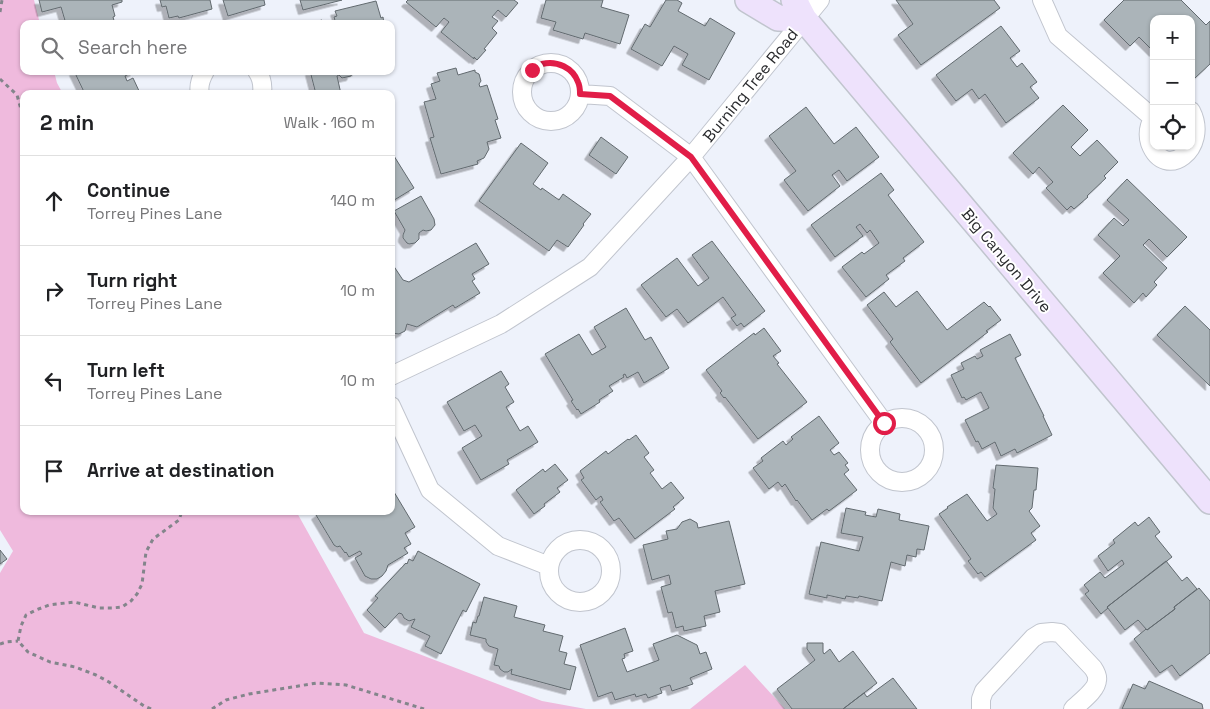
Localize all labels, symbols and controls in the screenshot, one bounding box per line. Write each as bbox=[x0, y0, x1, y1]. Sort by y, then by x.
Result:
map controls bbox=[1150, 15, 1195, 150]
button: + bbox=[1150, 15, 1195, 60]
search box bbox=[20, 20, 395, 75]
street label: Burning Tree Road bbox=[698, 24, 803, 146]
icon: search bbox=[38, 34, 66, 62]
text: Search here bbox=[78, 35, 188, 60]
route end bbox=[521, 59, 544, 82]
button: − bbox=[1150, 60, 1195, 105]
button: locate bbox=[1150, 105, 1195, 150]
text: 2 min bbox=[40, 109, 94, 136]
text: Walk · 160 m bbox=[284, 112, 375, 133]
text: Continue bbox=[87, 178, 170, 203]
icon: ahead bbox=[40, 187, 68, 215]
text: 140 m bbox=[330, 190, 375, 211]
text: Torrey Pines Lane bbox=[87, 203, 222, 224]
street label: Big Canyon Drive bbox=[957, 204, 1056, 317]
text: Turn right bbox=[87, 268, 177, 293]
icon: right bbox=[40, 277, 68, 305]
text: 10 m bbox=[340, 280, 375, 301]
text: Torrey Pines Lane bbox=[87, 293, 222, 314]
text: Turn left bbox=[87, 358, 165, 383]
icon: left bbox=[40, 367, 68, 395]
text: 10 m bbox=[340, 370, 375, 391]
text: Torrey Pines Lane bbox=[87, 383, 222, 404]
route start bbox=[873, 412, 896, 435]
icon: arrive bbox=[40, 457, 68, 485]
text: Arrive at destination bbox=[87, 458, 275, 483]

